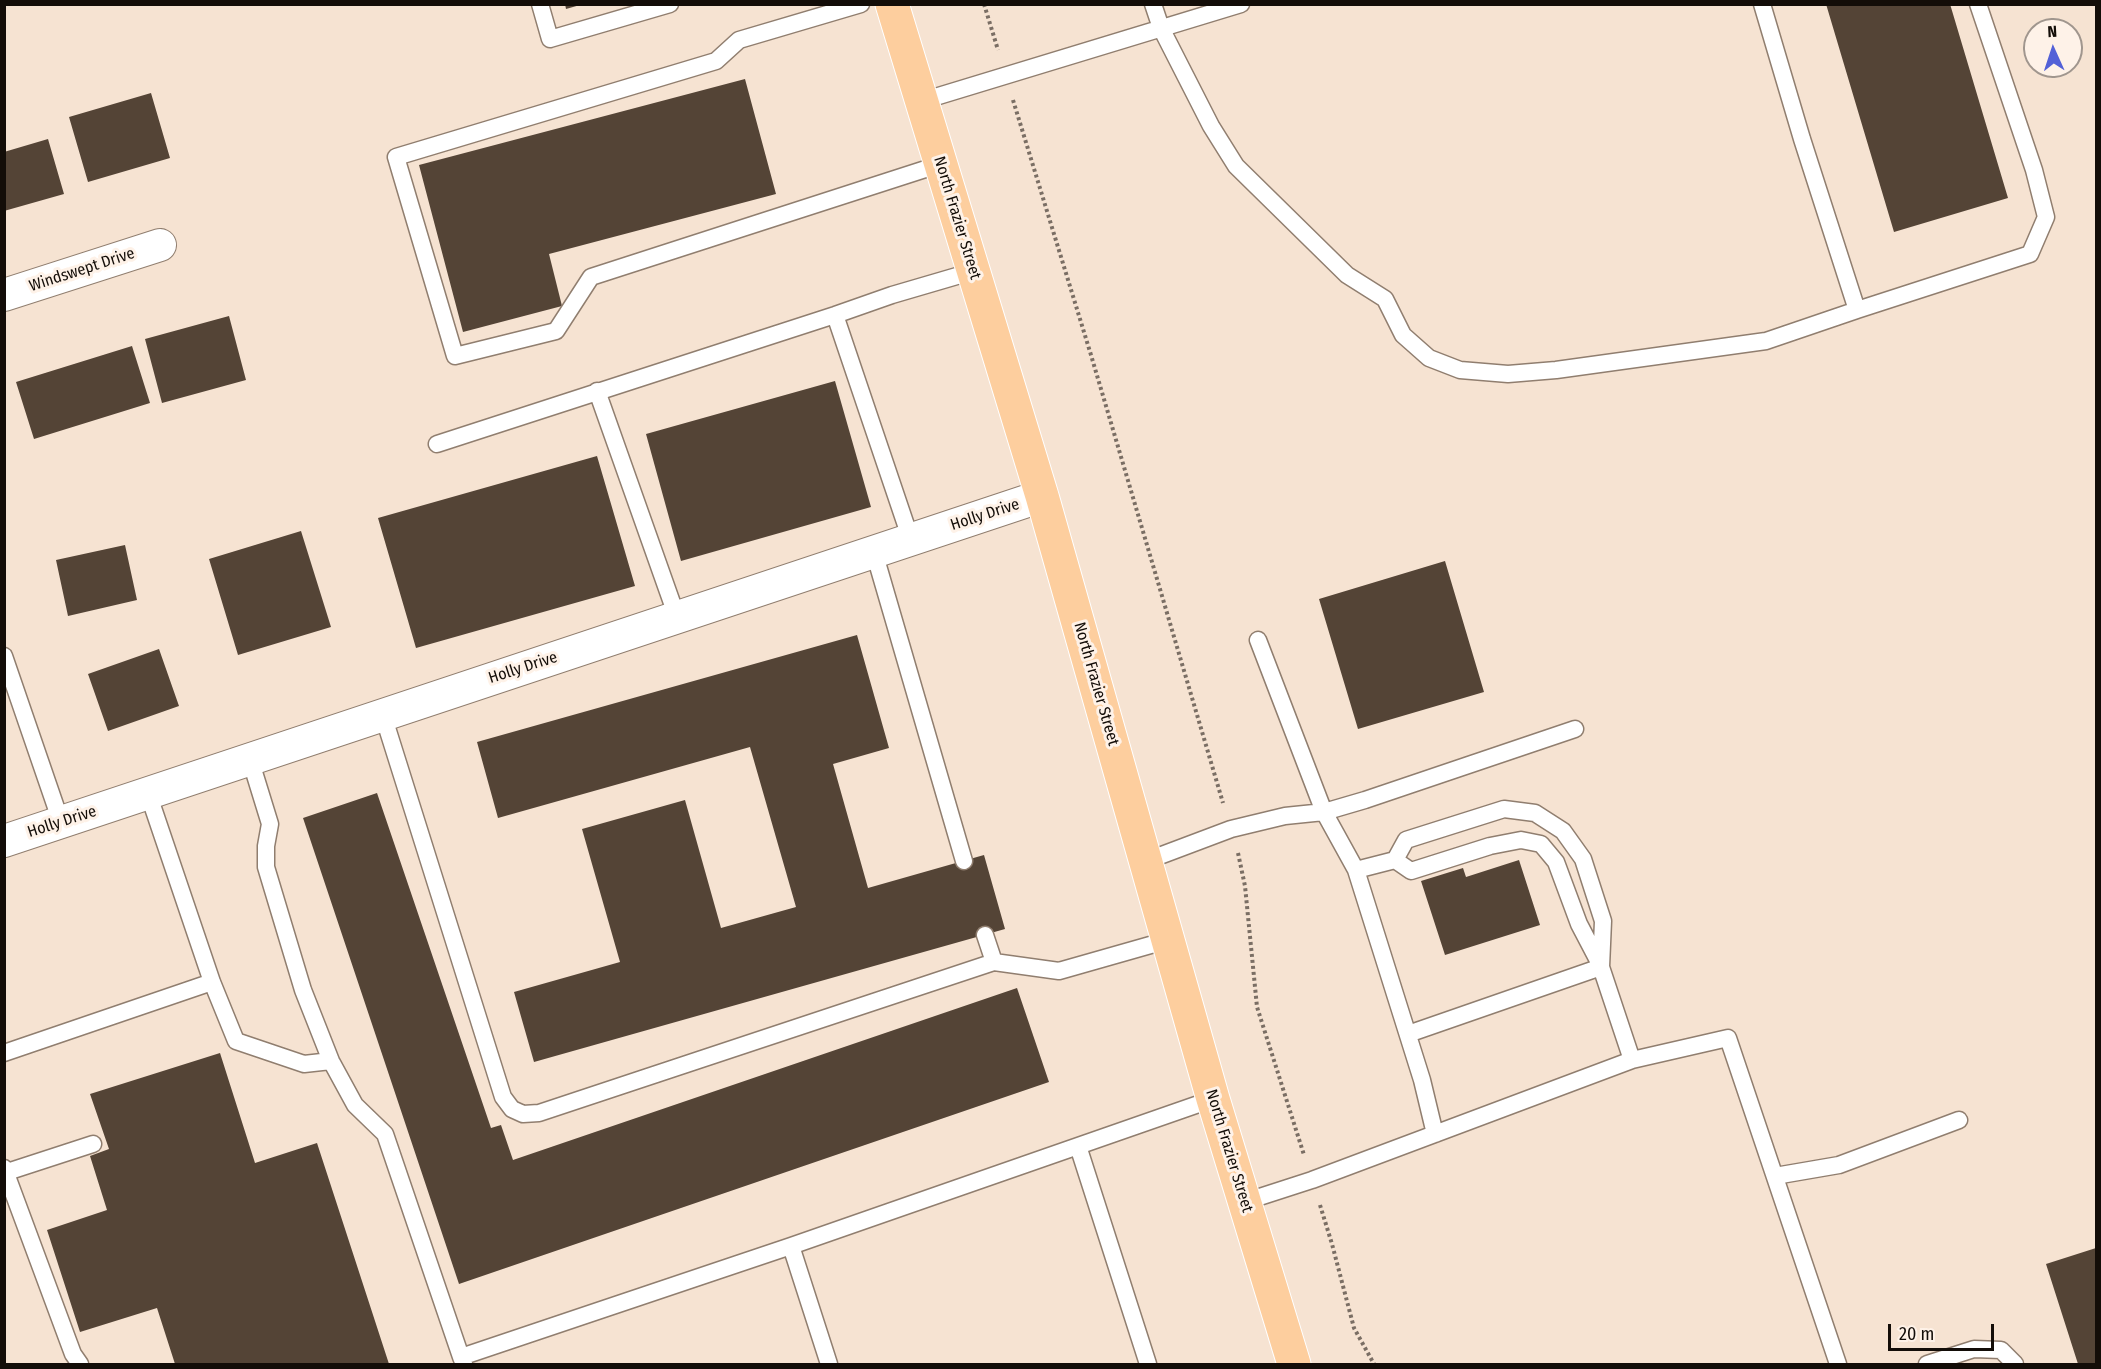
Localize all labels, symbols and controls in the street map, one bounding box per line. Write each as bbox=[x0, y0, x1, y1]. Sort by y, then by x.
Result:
north arrow bbox=[2023, 18, 2083, 78]
text: N bbox=[2047, 22, 2057, 41]
street label: North Frazier Street bbox=[929, 154, 985, 282]
street label: Windswept Drive bbox=[27, 244, 137, 296]
street label: Holly Drive bbox=[948, 495, 1022, 535]
street label: North Frazier Street bbox=[1069, 620, 1123, 748]
street label: Holly Drive bbox=[486, 648, 560, 688]
street label: Holly Drive bbox=[25, 802, 99, 842]
street label: North Frazier Street bbox=[1201, 1087, 1257, 1215]
scale bar bbox=[1891, 1312, 1998, 1350]
text: 20 m bbox=[1899, 1323, 1934, 1345]

